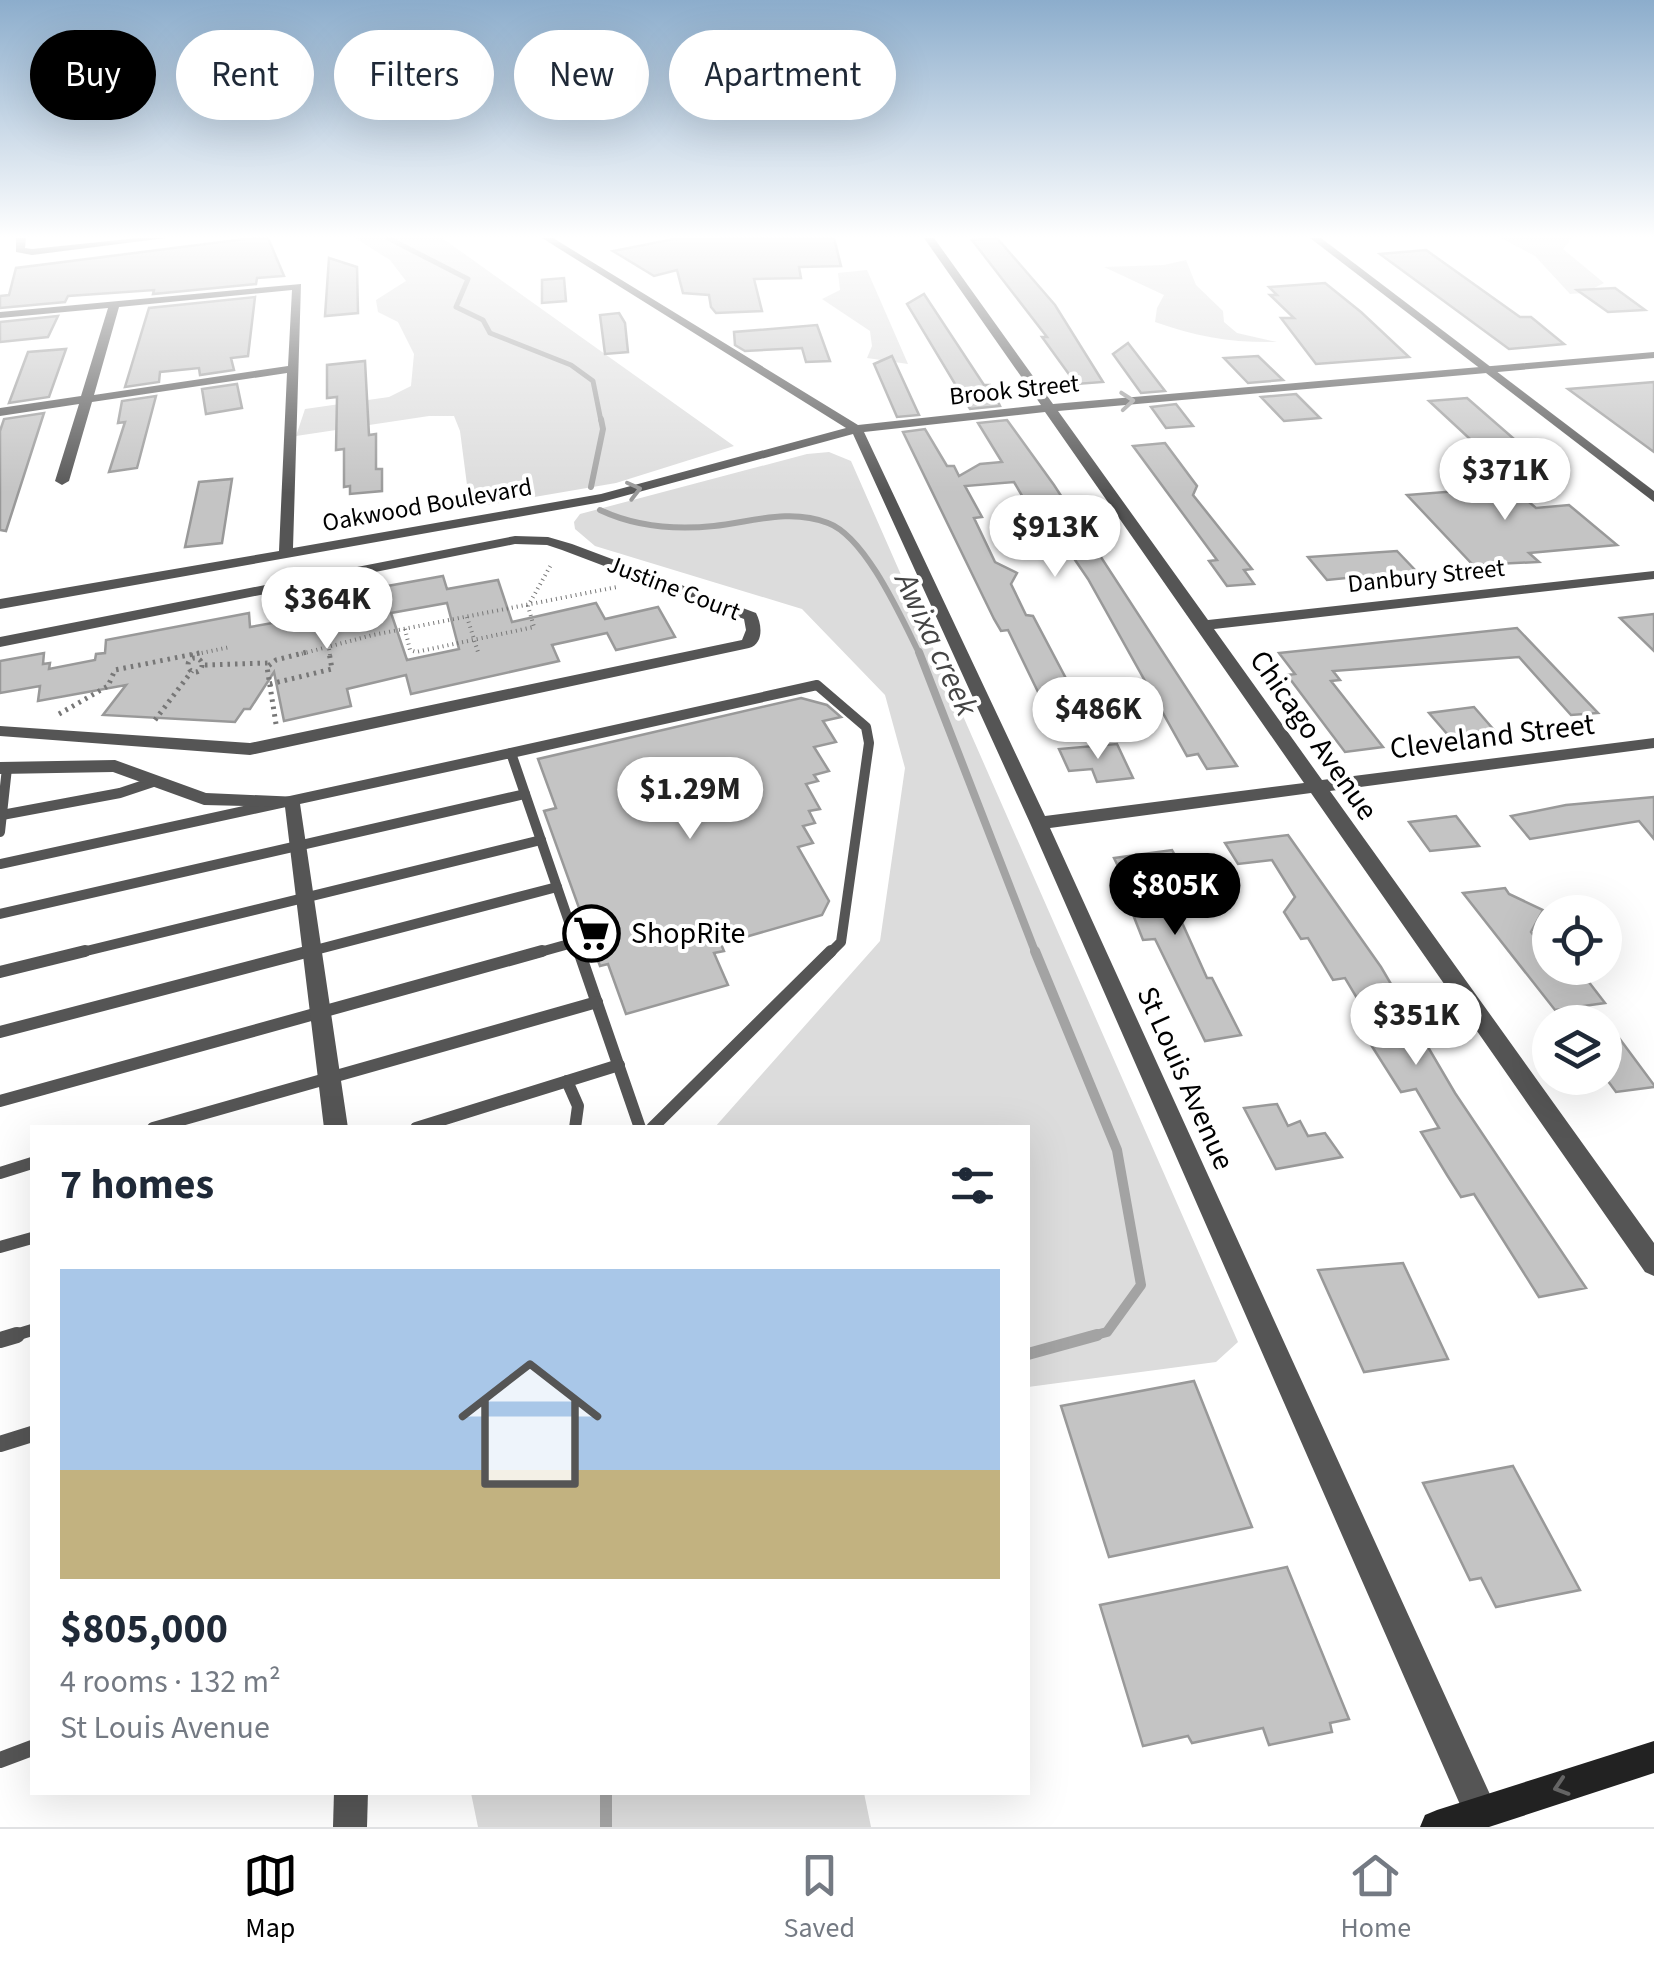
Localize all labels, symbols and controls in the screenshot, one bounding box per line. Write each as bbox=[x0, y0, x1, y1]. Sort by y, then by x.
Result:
chip: Buy bbox=[30, 30, 156, 120]
chip: Rent bbox=[176, 30, 314, 120]
chip: Filters bbox=[334, 30, 494, 120]
chip: New bbox=[514, 30, 649, 120]
chip: Apartment bbox=[669, 30, 896, 120]
street label: Brook Street bbox=[947, 365, 1081, 415]
one-way arrow bbox=[1120, 391, 1136, 412]
pin: $371K bbox=[1435, 438, 1575, 523]
text: $371K bbox=[1461, 447, 1549, 493]
street label: Oakwood Boulevard bbox=[320, 469, 535, 541]
one-way arrow bbox=[625, 480, 642, 501]
pin: $913K bbox=[985, 495, 1125, 580]
text: $913K bbox=[1011, 504, 1099, 550]
street label: Justine Court bbox=[602, 546, 746, 630]
street label: Danbury Street bbox=[1346, 550, 1507, 602]
water label: Awixa creek bbox=[882, 563, 990, 724]
pin: $364K bbox=[257, 567, 397, 652]
text: $364K bbox=[283, 576, 371, 622]
street label: Chicago Avenue bbox=[1239, 642, 1388, 829]
pin: $486K bbox=[1028, 677, 1168, 762]
text: $486K bbox=[1054, 686, 1142, 732]
street label: Cleveland Street bbox=[1387, 703, 1597, 770]
pin: $1.29M bbox=[609, 757, 771, 842]
text: $1.29M bbox=[639, 766, 741, 812]
pin: $805K bbox=[1105, 853, 1245, 938]
text: $805K bbox=[1131, 862, 1219, 908]
map controls bbox=[1532, 895, 1622, 1095]
button: locate bbox=[1532, 895, 1622, 985]
supermarket icon: ShopRite bbox=[562, 903, 622, 963]
place label: ShopRite bbox=[631, 912, 745, 955]
street label: St Louis Avenue bbox=[1126, 980, 1245, 1177]
pin: $351K bbox=[1346, 983, 1486, 1068]
text: $351K bbox=[1372, 992, 1460, 1038]
button: layers bbox=[1532, 1005, 1622, 1095]
text: 7 homes bbox=[60, 1155, 214, 1215]
icon: filters bbox=[945, 1158, 1000, 1213]
icon: home bbox=[440, 1334, 620, 1514]
text: $805,000 bbox=[60, 1599, 228, 1659]
text: 4 rooms · 132 m² bbox=[60, 1659, 281, 1705]
text: St Louis Avenue bbox=[60, 1705, 270, 1751]
one-way arrow bbox=[1554, 1775, 1571, 1796]
tab: Map bbox=[243, 1848, 298, 1948]
tab: Saved bbox=[783, 1848, 855, 1948]
tab: Home bbox=[1341, 1848, 1411, 1948]

